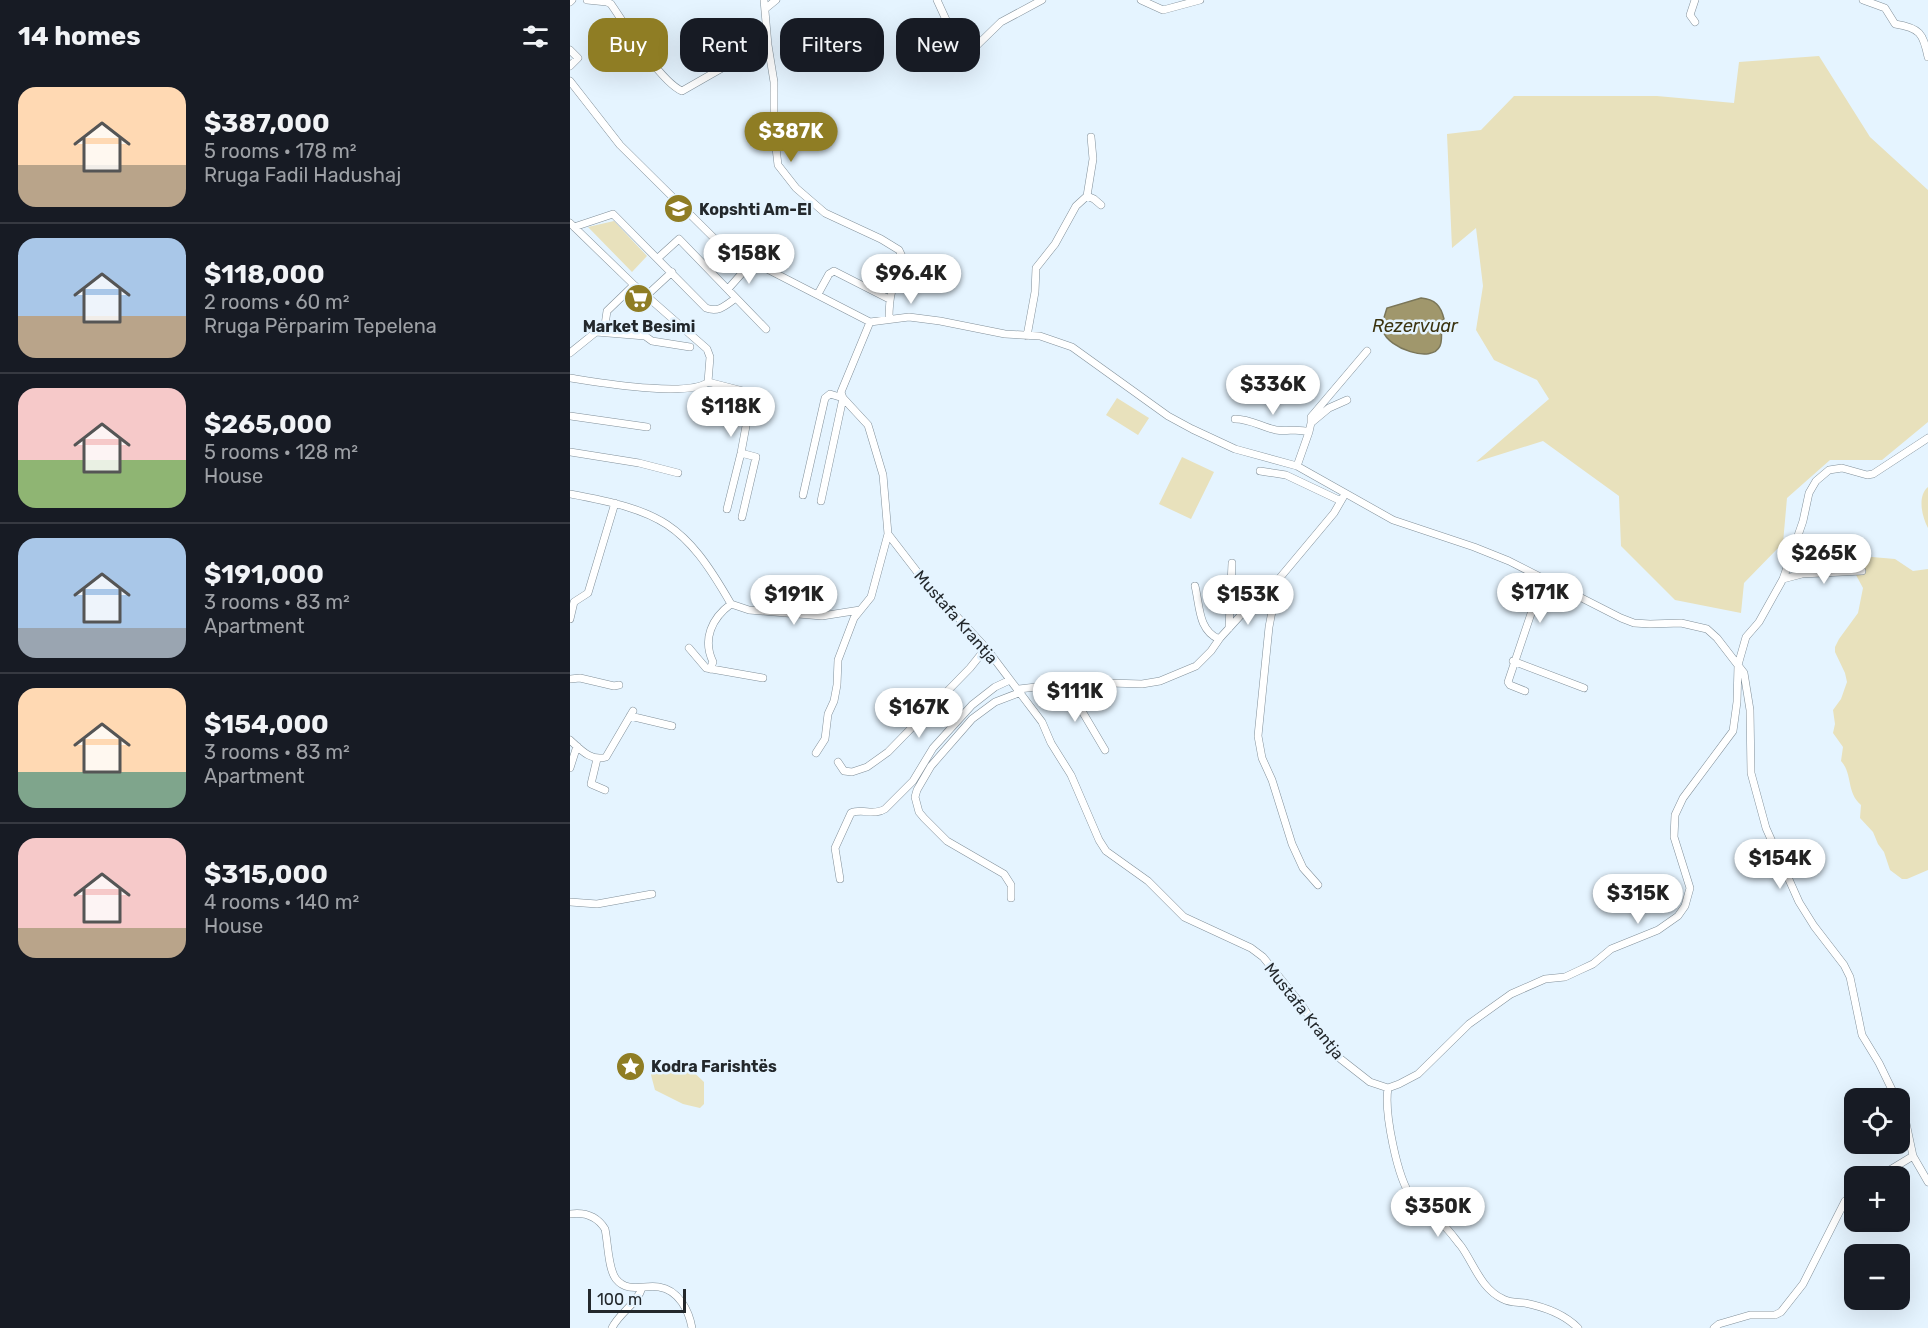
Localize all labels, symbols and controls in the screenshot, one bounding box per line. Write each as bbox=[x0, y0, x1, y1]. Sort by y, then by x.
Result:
chip: Buy bbox=[588, 18, 668, 72]
chip: Rent bbox=[680, 18, 768, 72]
chip: Filters bbox=[780, 18, 884, 72]
chip: New bbox=[896, 18, 980, 72]
icon: filters bbox=[519, 20, 552, 53]
text: 14 homes bbox=[18, 21, 141, 52]
text: $387,000 bbox=[204, 108, 330, 139]
icon: home bbox=[66, 111, 138, 183]
pin: $387K bbox=[749, 112, 833, 163]
text: $387K bbox=[759, 119, 823, 143]
text: 5 rooms · 178 m² bbox=[204, 139, 357, 163]
text: Rruga Fadil Hadushaj bbox=[204, 163, 401, 187]
school or university icon: Kopshti Am-El bbox=[662, 193, 694, 225]
place label: Kopshti Am-El bbox=[699, 200, 812, 219]
pin: $158K bbox=[707, 234, 791, 285]
text: $158K bbox=[717, 241, 781, 265]
pin: $96.4K bbox=[862, 254, 960, 305]
text: $118,000 bbox=[204, 259, 325, 290]
text: $96.4K bbox=[875, 261, 947, 285]
icon: home bbox=[66, 262, 138, 334]
supermarket icon: Market Besimi bbox=[623, 282, 655, 314]
text: 2 rooms · 60 m² bbox=[204, 290, 350, 314]
text: Rruga Përparim Tepelena bbox=[204, 314, 437, 338]
water label: Rezervuar bbox=[1372, 315, 1459, 337]
place label: Market Besimi bbox=[583, 317, 695, 336]
pin: $336K bbox=[1231, 365, 1315, 416]
text: $336K bbox=[1240, 372, 1306, 396]
pin: $118K bbox=[689, 387, 773, 438]
text: $118K bbox=[701, 394, 761, 418]
text: $265,000 bbox=[204, 409, 332, 440]
icon: home bbox=[66, 412, 138, 484]
text: 5 rooms · 128 m² bbox=[204, 440, 358, 464]
text: House bbox=[204, 464, 263, 488]
pin: $265K bbox=[1782, 534, 1866, 585]
text: $265K bbox=[1791, 541, 1857, 565]
text: $191,000 bbox=[204, 559, 324, 590]
icon: home bbox=[66, 562, 138, 634]
street label: Mustafa Krantja bbox=[910, 566, 1002, 668]
pin: $171K bbox=[1498, 573, 1582, 624]
pin: $191K bbox=[752, 575, 836, 626]
pin: $153K bbox=[1206, 575, 1290, 626]
text: $171K bbox=[1511, 580, 1569, 604]
text: $191K bbox=[764, 582, 824, 606]
text: $153K bbox=[1217, 582, 1279, 606]
text: 3 rooms · 83 m² bbox=[204, 590, 350, 614]
text: Apartment bbox=[204, 614, 305, 638]
pin: $111K bbox=[1033, 672, 1117, 723]
text: $111K bbox=[1047, 679, 1103, 703]
pin: $167K bbox=[877, 688, 961, 739]
text: $167K bbox=[889, 695, 949, 719]
text: $154,000 bbox=[204, 709, 329, 740]
icon: home bbox=[66, 712, 138, 784]
text: 3 rooms · 83 m² bbox=[204, 740, 350, 764]
text: Apartment bbox=[204, 764, 305, 788]
pin: $154K bbox=[1738, 839, 1822, 890]
text: $154K bbox=[1748, 846, 1812, 870]
text: $315,000 bbox=[204, 859, 328, 890]
icon: home bbox=[66, 862, 138, 934]
pin: $315K bbox=[1596, 874, 1680, 925]
text: $315K bbox=[1607, 881, 1669, 905]
text: 4 rooms · 140 m² bbox=[204, 890, 359, 914]
text: House bbox=[204, 914, 263, 938]
street label: Mustafa Krantja bbox=[1260, 959, 1348, 1063]
place icon: Kodra Farishtës bbox=[614, 1050, 646, 1082]
place label: Kodra Farishtës bbox=[651, 1057, 777, 1076]
map controls bbox=[1844, 1088, 1910, 1310]
button: locate bbox=[1844, 1088, 1910, 1154]
button: + bbox=[1844, 1166, 1910, 1232]
pin: $350K bbox=[1396, 1187, 1480, 1238]
text: $350K bbox=[1405, 1194, 1471, 1218]
button: − bbox=[1844, 1244, 1910, 1310]
scale bar bbox=[588, 1286, 686, 1314]
text: 100 m bbox=[597, 1290, 642, 1309]

